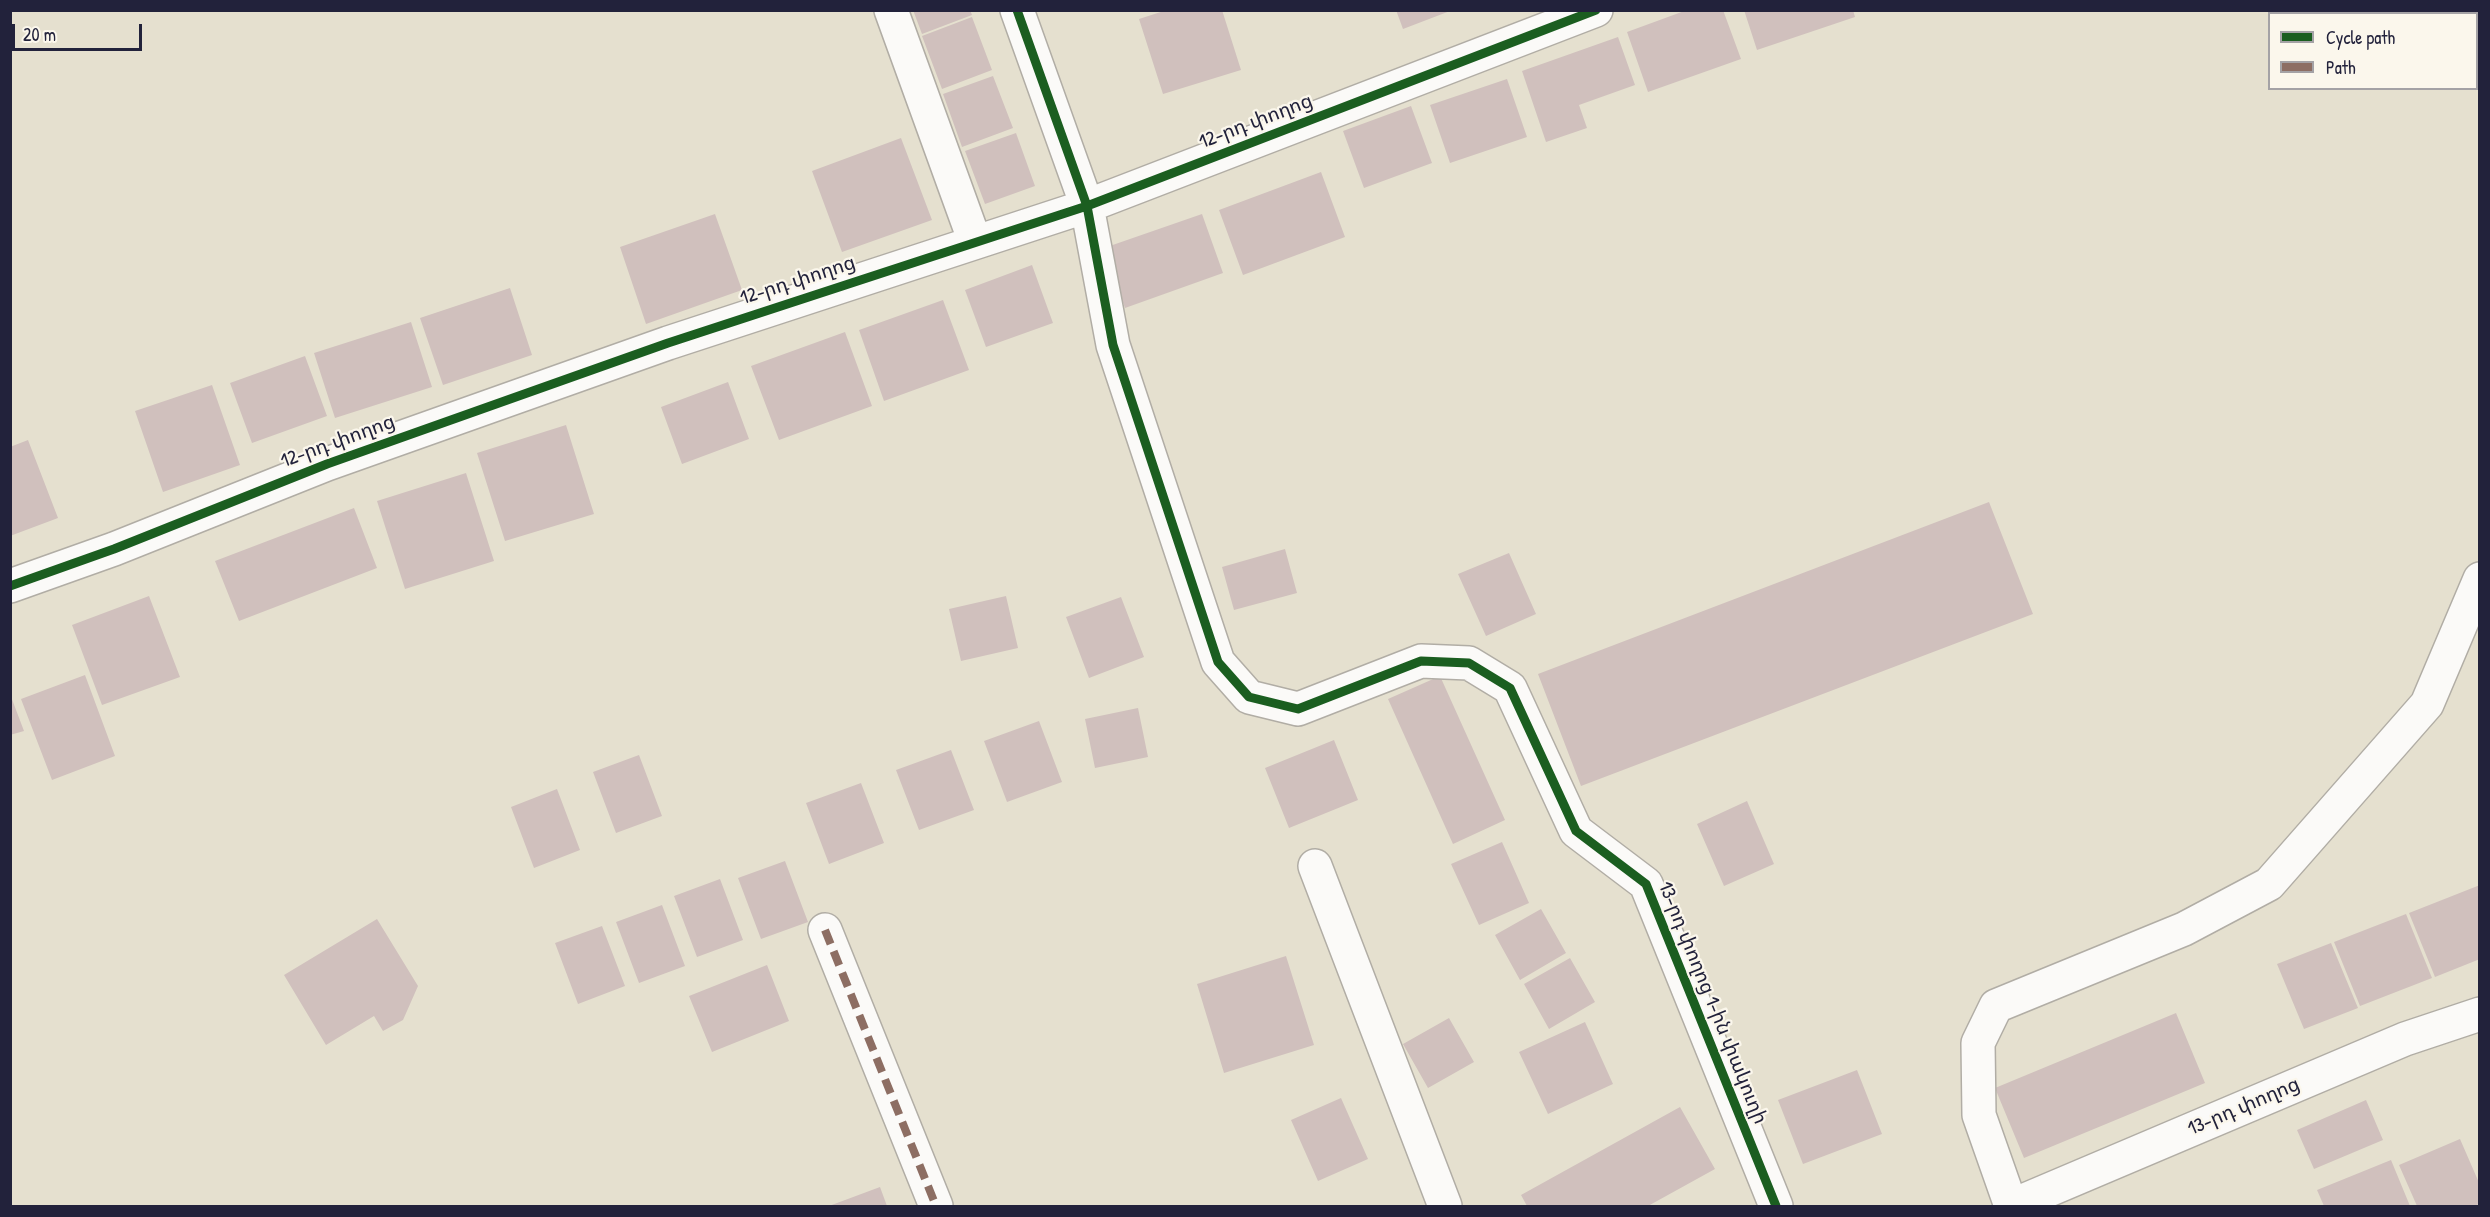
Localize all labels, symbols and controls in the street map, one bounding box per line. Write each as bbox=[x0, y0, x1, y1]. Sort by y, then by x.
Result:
scale bar bbox=[15, 12, 146, 50]
legend bbox=[2268, 12, 2478, 90]
text: 20 m bbox=[23, 22, 56, 47]
text: Cycle path bbox=[2326, 25, 2395, 50]
text: Path bbox=[2326, 55, 2355, 80]
street label: 12-րդ փողոց bbox=[1196, 89, 1316, 155]
street label: 12-րդ փողոց bbox=[737, 251, 859, 311]
street label: 12-րդ փողոց bbox=[278, 410, 398, 474]
street label: 13-րդ փողոց 1-ին փակուղի bbox=[1652, 878, 1772, 1128]
street label: 13-րդ փողոց bbox=[2184, 1073, 2304, 1141]

